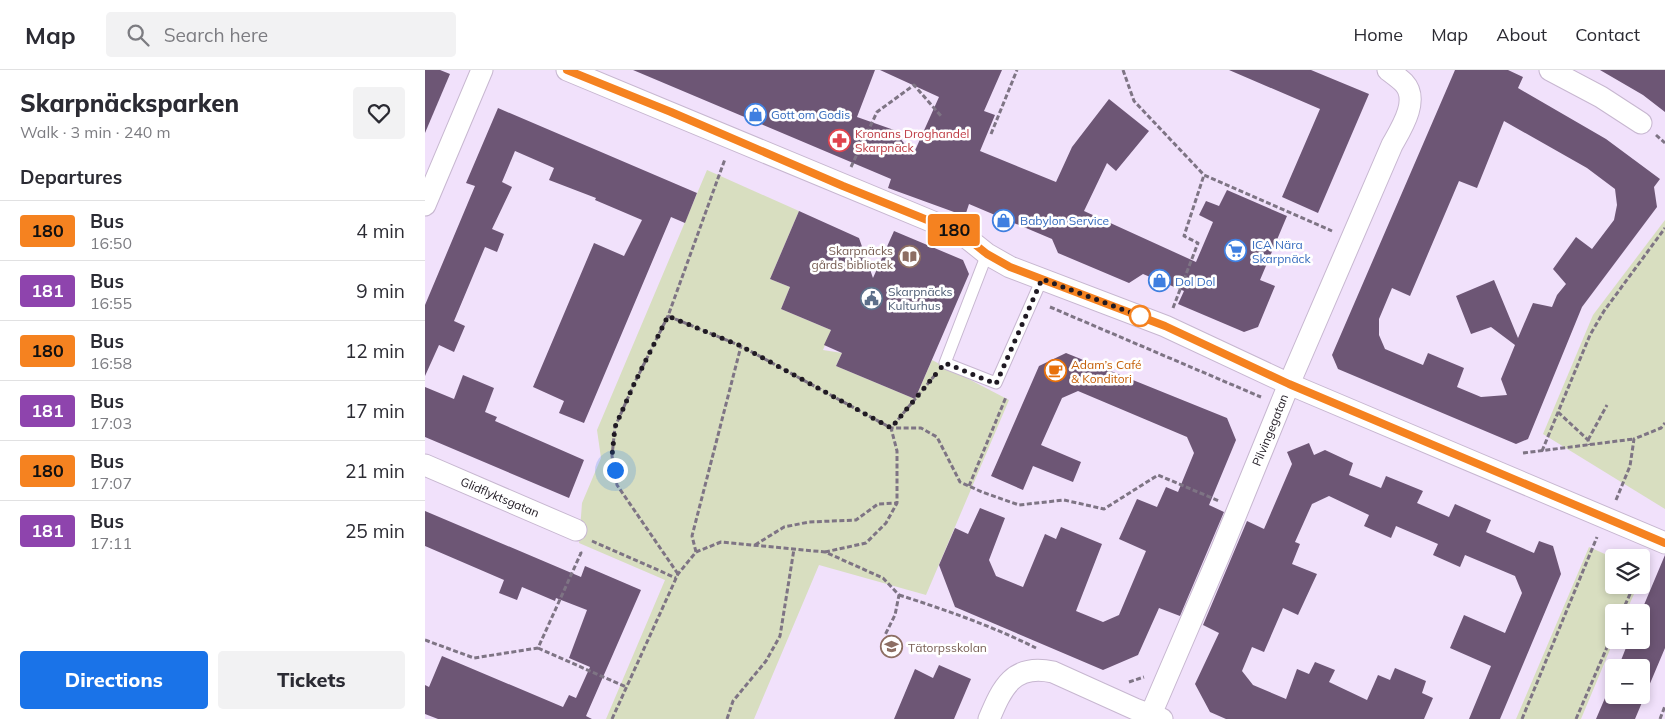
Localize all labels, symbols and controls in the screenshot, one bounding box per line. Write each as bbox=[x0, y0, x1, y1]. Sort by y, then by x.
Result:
search box bbox=[106, 12, 456, 57]
text: Map bbox=[25, 20, 76, 50]
icon: search bbox=[124, 21, 152, 49]
text: Search here bbox=[164, 23, 268, 47]
text: Home bbox=[1353, 23, 1403, 46]
text: Map bbox=[1431, 23, 1468, 46]
text: About bbox=[1496, 23, 1547, 46]
text: Contact bbox=[1575, 23, 1640, 46]
button: heart bbox=[353, 87, 405, 139]
text: Skarpnäcksparken bbox=[20, 88, 239, 118]
shop icon: Gott om Godis bbox=[743, 102, 767, 126]
place label: Gott om Godis bbox=[771, 107, 850, 122]
text: Walk · 3 min · 240 m bbox=[20, 122, 171, 142]
place label: Kronans Droghandel Skarpnäck bbox=[855, 126, 969, 155]
pharmacy icon: Kronans Droghandel Skarpnäck bbox=[827, 128, 851, 152]
text: Departures bbox=[20, 165, 122, 189]
shop icon: Babylon Service bbox=[992, 208, 1016, 232]
text: Bus bbox=[90, 209, 124, 233]
place label: Babylon Service bbox=[1020, 213, 1109, 228]
line badge: 180 bbox=[925, 214, 983, 246]
text: 180 bbox=[938, 218, 970, 241]
text: 180 bbox=[31, 219, 64, 242]
text: 4 min bbox=[356, 219, 405, 243]
text: 16:50 bbox=[90, 233, 132, 253]
place label: ICA Nära Skarpnäck bbox=[1252, 237, 1312, 266]
supermarket icon: ICA Nära Skarpnäck bbox=[1224, 239, 1248, 263]
place label: Skarpnäcks gårds bibliotek bbox=[811, 243, 894, 272]
library icon: Skarpnäcks gårds bibliotek bbox=[897, 245, 921, 269]
text: Bus bbox=[90, 269, 124, 293]
shop icon: Dol Dol bbox=[1147, 269, 1171, 293]
place label: Dol Dol bbox=[1175, 274, 1215, 289]
text: 181 bbox=[31, 279, 64, 302]
text: 9 min bbox=[356, 279, 405, 303]
place label: Skarpnäcks Kulturhus bbox=[888, 284, 953, 313]
public building icon: Skarpnäcks Kulturhus bbox=[860, 286, 884, 310]
text: 16:55 bbox=[90, 293, 132, 313]
unlabelled marker bbox=[1129, 305, 1151, 327]
text: Bus bbox=[90, 329, 124, 353]
text: 180 bbox=[31, 339, 64, 362]
text: 12 min bbox=[345, 339, 405, 363]
text: 16:58 bbox=[90, 353, 132, 373]
place label: Adam’s Café & Konditori bbox=[1071, 357, 1142, 386]
cafe icon: Adam’s Café & Konditori bbox=[1043, 359, 1067, 383]
text: Bus bbox=[90, 389, 124, 413]
street label: Pilvingegatan bbox=[1249, 392, 1291, 468]
text: 181 bbox=[31, 399, 64, 422]
text: 17 min bbox=[345, 399, 405, 423]
text: 17:03 bbox=[90, 413, 132, 433]
text: Bus bbox=[90, 449, 124, 473]
your location bbox=[603, 458, 628, 483]
text: 180 bbox=[31, 459, 64, 482]
text: 21 min bbox=[345, 459, 405, 483]
text: 17:07 bbox=[90, 473, 132, 493]
street label: Glidflyktsgatan bbox=[458, 474, 542, 520]
text: Bus bbox=[90, 509, 124, 533]
text: 181 bbox=[31, 519, 64, 542]
text: 25 min bbox=[345, 519, 405, 543]
text: 17:11 bbox=[90, 533, 132, 553]
map controls bbox=[1605, 549, 1650, 704]
button: layers bbox=[1605, 549, 1650, 594]
button: + bbox=[1605, 604, 1650, 649]
school or university icon: Tätorpsskolan bbox=[880, 635, 904, 659]
place label: Tätorpsskolan bbox=[908, 640, 987, 655]
button: Directions bbox=[20, 651, 208, 709]
button: Tickets bbox=[218, 651, 405, 709]
button: − bbox=[1605, 659, 1650, 704]

